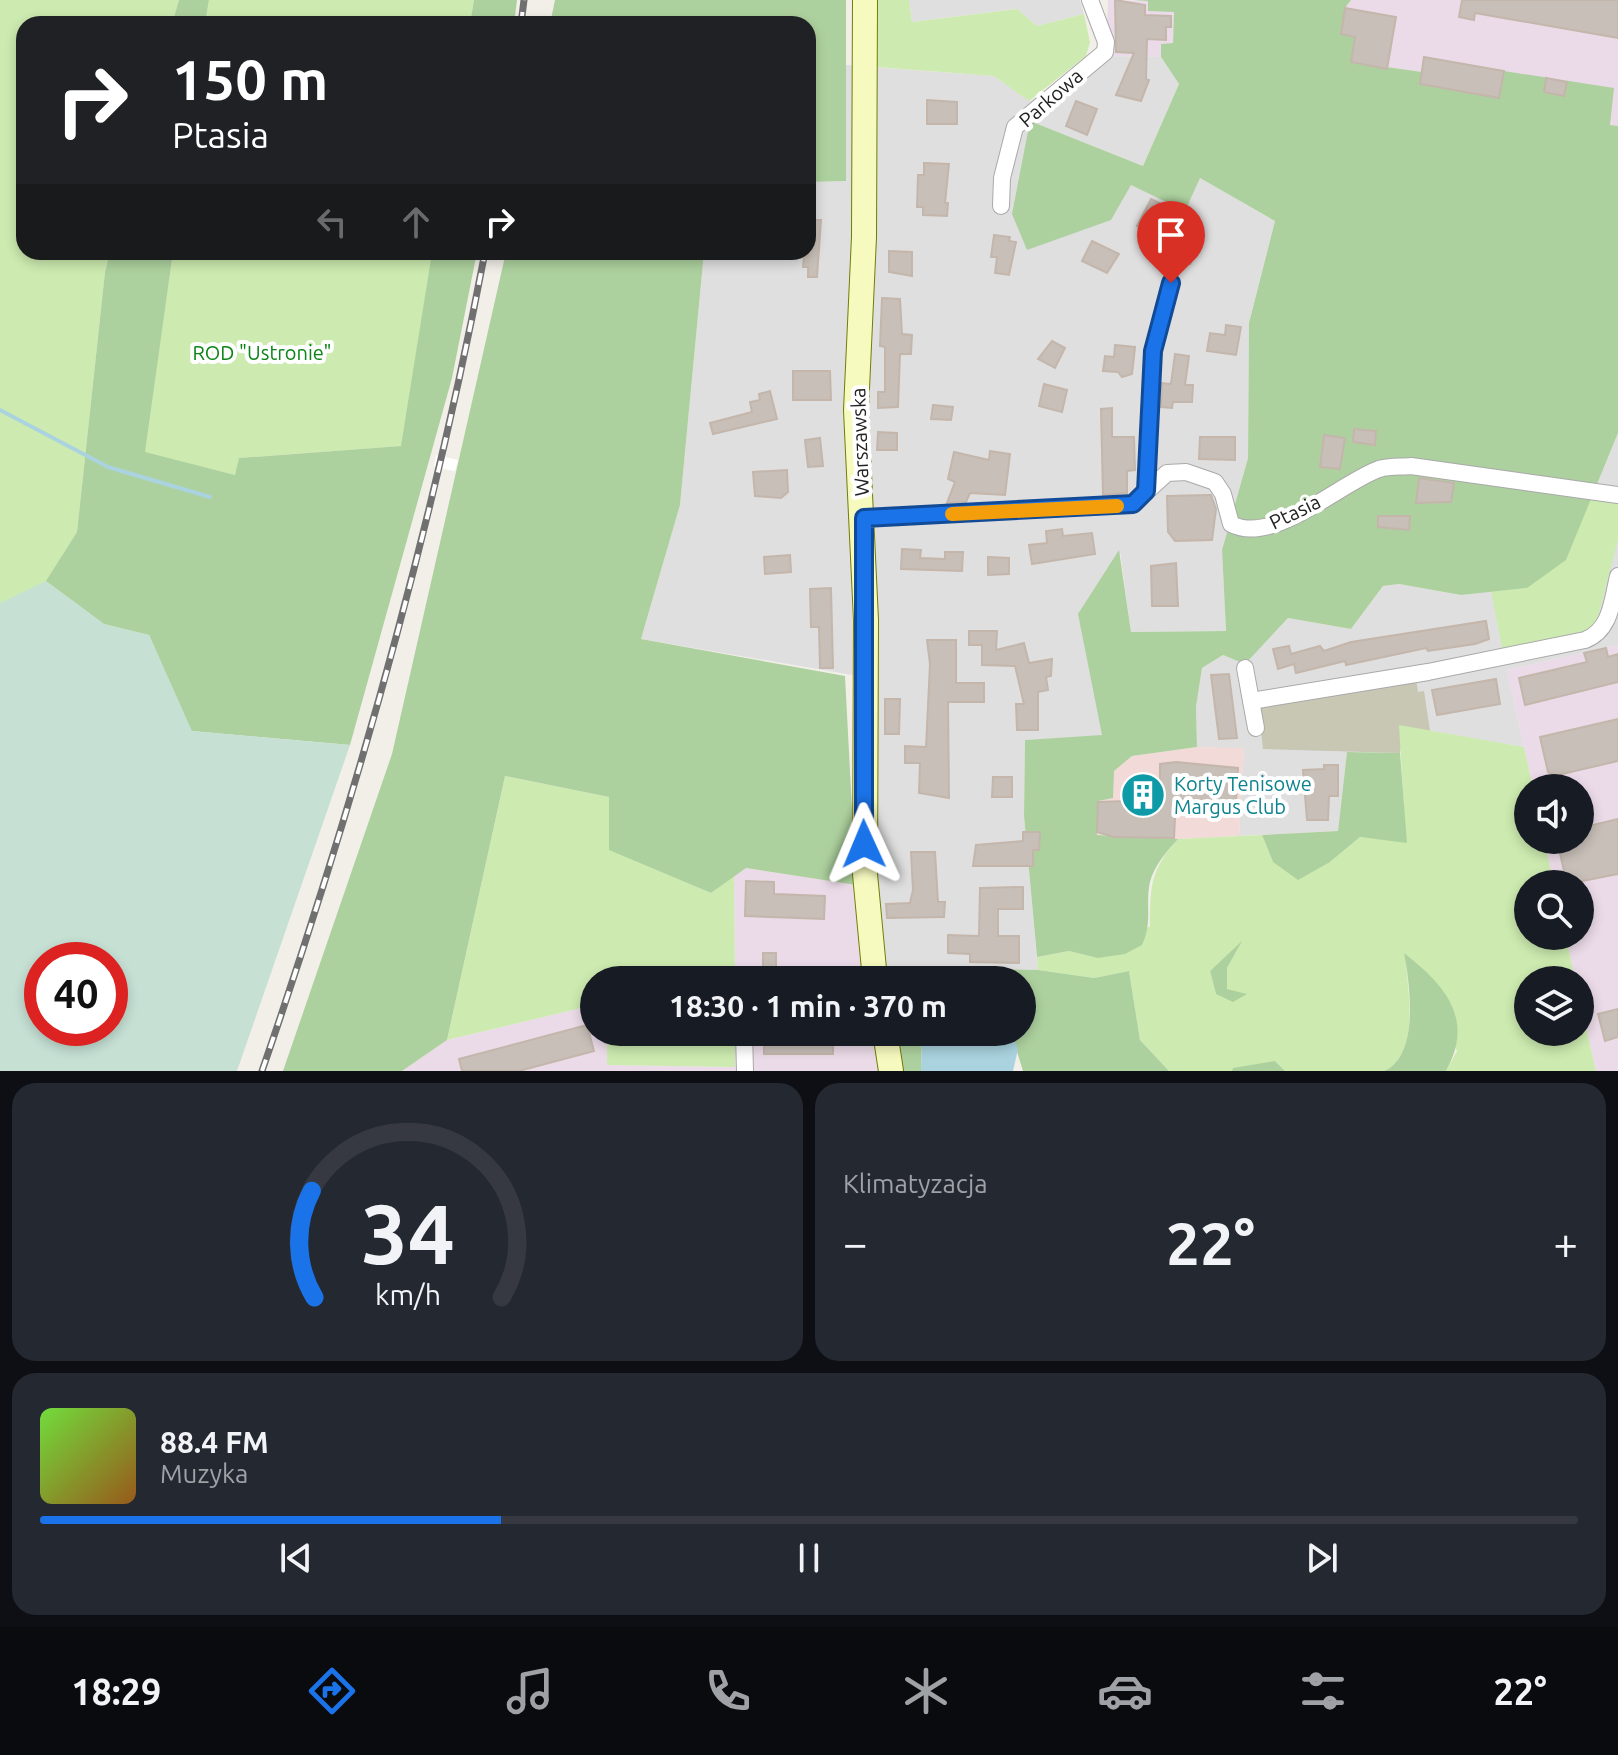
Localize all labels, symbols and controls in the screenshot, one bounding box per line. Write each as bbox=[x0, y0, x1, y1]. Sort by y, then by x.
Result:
icon: right bbox=[40, 48, 144, 152]
text: 150 m bbox=[172, 48, 328, 111]
street label: Parkowa bbox=[1014, 64, 1087, 131]
text: Ptasia bbox=[172, 114, 269, 155]
icon: left bbox=[310, 200, 354, 244]
icon: ahead bbox=[394, 200, 438, 244]
icon: right bbox=[478, 200, 522, 244]
pin bbox=[1137, 201, 1205, 283]
icon: arrive bbox=[1149, 213, 1193, 257]
park label: ROD "Ustronie" bbox=[192, 341, 332, 364]
street label: Warszawska bbox=[846, 387, 873, 497]
street label: Ptasia bbox=[1266, 489, 1324, 534]
building icon: Korty Tenisowe Margus Club bbox=[1119, 771, 1167, 819]
place label: Korty Tenisowe Margus Club bbox=[1174, 772, 1312, 818]
map controls bbox=[1514, 774, 1594, 1046]
button: sound bbox=[1514, 774, 1594, 854]
position arrow bbox=[822, 802, 906, 886]
button: search bbox=[1514, 870, 1594, 950]
speed limit sign: 40 bbox=[24, 942, 128, 1046]
button: layers bbox=[1514, 966, 1594, 1046]
text: 18:30 · 1 min · 370 m bbox=[669, 989, 947, 1023]
text: Klimatyzacja bbox=[843, 1169, 988, 1198]
text: 34 bbox=[361, 1186, 454, 1280]
text: 22° bbox=[1166, 1209, 1255, 1276]
text: − bbox=[843, 1218, 868, 1267]
text: + bbox=[1553, 1218, 1578, 1267]
text: km/h bbox=[375, 1278, 441, 1310]
text: 88.4 FM bbox=[160, 1425, 269, 1459]
text: Muzyka bbox=[160, 1459, 248, 1488]
icon: previous bbox=[274, 1536, 318, 1580]
icon: pause bbox=[787, 1536, 831, 1580]
icon: next bbox=[1300, 1536, 1344, 1580]
icon: directions bbox=[304, 1663, 360, 1719]
icon: music bbox=[502, 1663, 558, 1719]
icon: phone bbox=[700, 1663, 756, 1719]
icon: climate bbox=[898, 1663, 954, 1719]
icon: car bbox=[1097, 1663, 1153, 1719]
icon: filters bbox=[1295, 1663, 1351, 1719]
text: 18:29 bbox=[71, 1671, 161, 1712]
text: 22° bbox=[1493, 1671, 1547, 1712]

